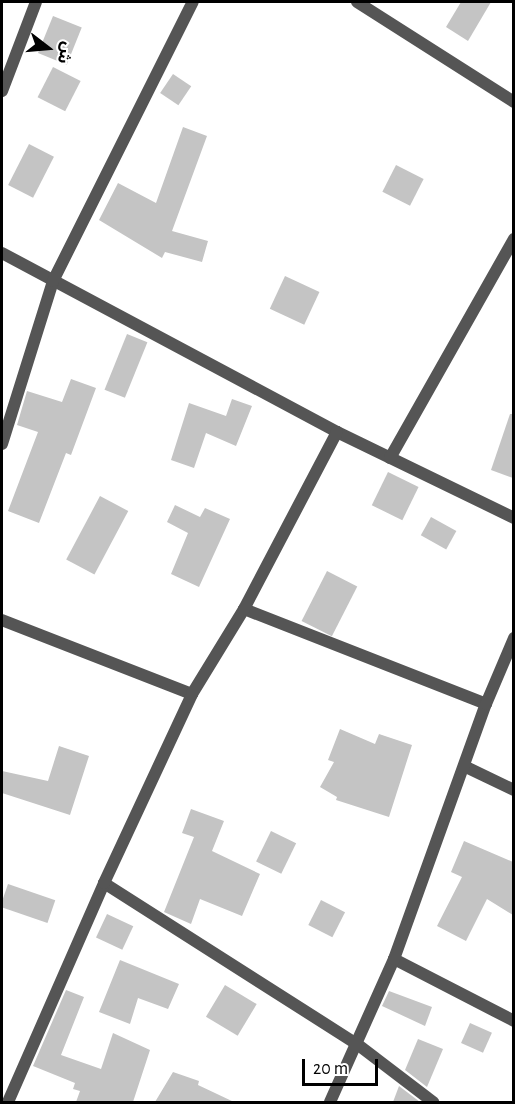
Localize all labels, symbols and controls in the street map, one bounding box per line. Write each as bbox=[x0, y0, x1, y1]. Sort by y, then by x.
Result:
north arrow bbox=[18, 18, 78, 78]
text: ش bbox=[55, 40, 76, 66]
scale bar bbox=[305, 1047, 382, 1085]
text: 20 m bbox=[313, 1060, 348, 1078]

